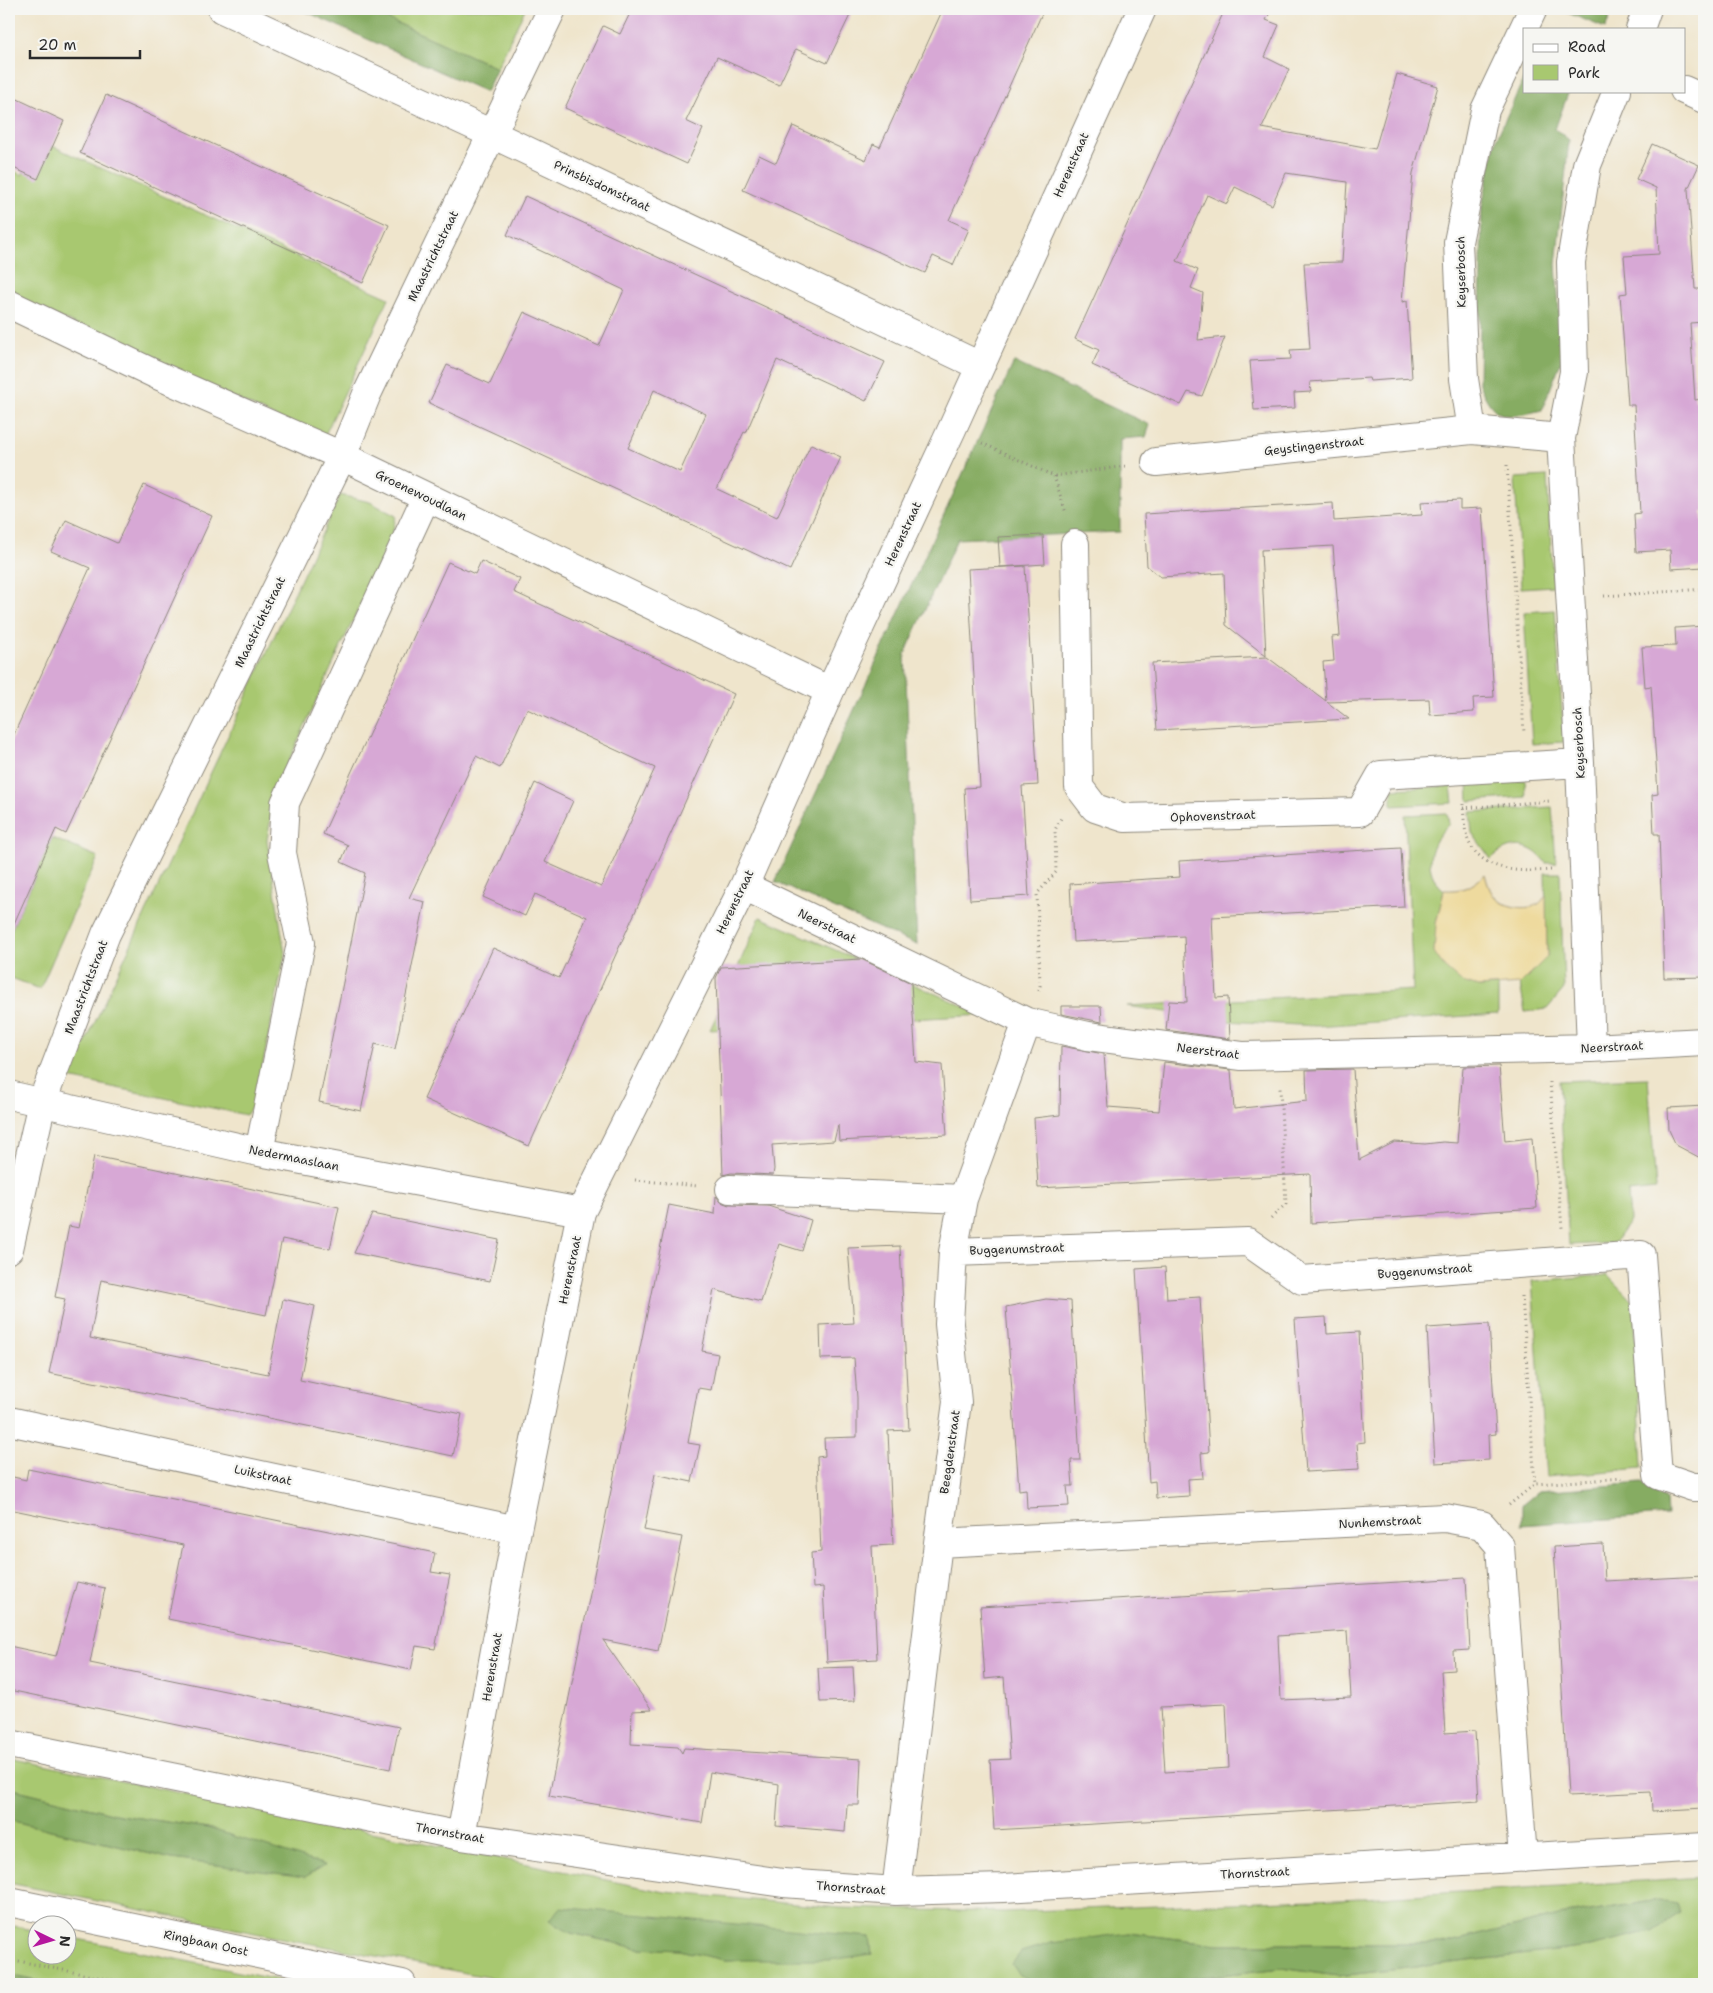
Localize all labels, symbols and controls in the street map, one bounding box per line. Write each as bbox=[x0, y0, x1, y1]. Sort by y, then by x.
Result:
scale bar bbox=[30, 28, 140, 60]
legend bbox=[1523, 28, 1686, 92]
text: 20 m bbox=[38, 35, 77, 55]
text: Road bbox=[1568, 37, 1606, 57]
text: Park bbox=[1568, 63, 1600, 83]
street label: Herenstraat bbox=[1049, 130, 1093, 200]
street label: Prinsbisdomstraat bbox=[551, 157, 653, 215]
street label: Maastrichtstraat bbox=[404, 208, 462, 304]
street label: Keyserbosch bbox=[1452, 236, 1470, 308]
street label: Geystingenstraat bbox=[1263, 433, 1365, 459]
street label: Groenewoudlaan bbox=[373, 466, 469, 524]
street label: Herenstraat bbox=[881, 499, 925, 569]
street label: Maastrichtstraat bbox=[231, 574, 289, 670]
street label: Keyserbosch bbox=[1569, 707, 1589, 779]
street label: Ophovenstraat bbox=[1170, 807, 1256, 825]
street label: Herenstraat bbox=[713, 867, 757, 937]
street label: Neerstraat bbox=[795, 905, 859, 947]
street label: Maastrichtstraat bbox=[61, 938, 111, 1036]
street label: Neerstraat bbox=[1580, 1037, 1644, 1057]
street label: Neerstraat bbox=[1176, 1039, 1240, 1063]
street label: Nedermaaslaan bbox=[247, 1141, 341, 1175]
street label: Herenstraat bbox=[555, 1234, 585, 1306]
street label: Buggenumstraat bbox=[969, 1239, 1065, 1259]
street label: Buggenumstraat bbox=[1377, 1260, 1473, 1282]
street label: Beegdenstraat bbox=[936, 1409, 964, 1495]
street label: Luikstraat bbox=[233, 1461, 293, 1489]
street label: Nunhemstraat bbox=[1338, 1512, 1422, 1532]
street label: Herenstraat bbox=[478, 1631, 506, 1703]
street label: Thornstraat bbox=[414, 1819, 486, 1847]
street label: Thornstraat bbox=[1220, 1863, 1290, 1883]
street label: Thornstraat bbox=[816, 1878, 886, 1898]
north arrow bbox=[28, 1916, 78, 1966]
street label: Ringbaan Oost bbox=[162, 1926, 250, 1960]
text: N bbox=[56, 1935, 74, 1947]

